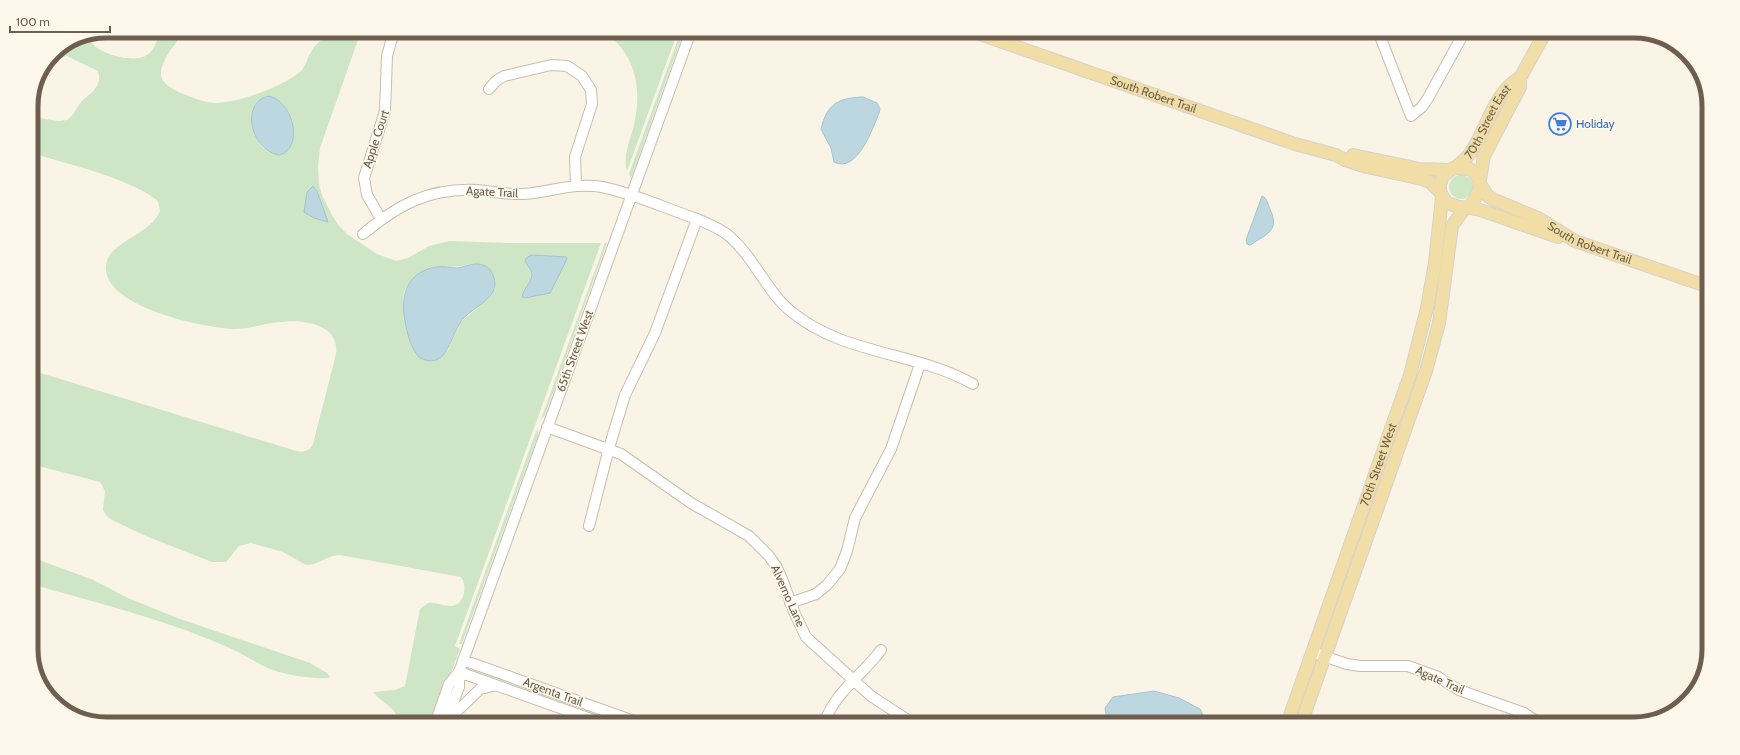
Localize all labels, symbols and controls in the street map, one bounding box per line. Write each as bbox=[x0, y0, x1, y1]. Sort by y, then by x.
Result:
scale bar bbox=[10, 8, 110, 34]
text: 100 m bbox=[16, 14, 50, 29]
street label: South Robert Trail bbox=[1108, 72, 1199, 116]
street label: 70th Street East bbox=[1461, 81, 1514, 162]
street label: Apple Court bbox=[359, 108, 392, 170]
supermarket icon: Holiday bbox=[1547, 111, 1573, 137]
place label: Holiday bbox=[1576, 116, 1615, 131]
street label: Agate Trail bbox=[466, 183, 519, 200]
street label: South Robert Trail bbox=[1545, 218, 1634, 267]
street label: 65th Street West bbox=[553, 308, 596, 394]
street label: 70th Street West bbox=[1356, 421, 1400, 508]
street label: Alverno Lane bbox=[768, 562, 809, 629]
street label: Agate Trail bbox=[1413, 662, 1467, 697]
street label: Argenta Trail bbox=[521, 674, 585, 709]

